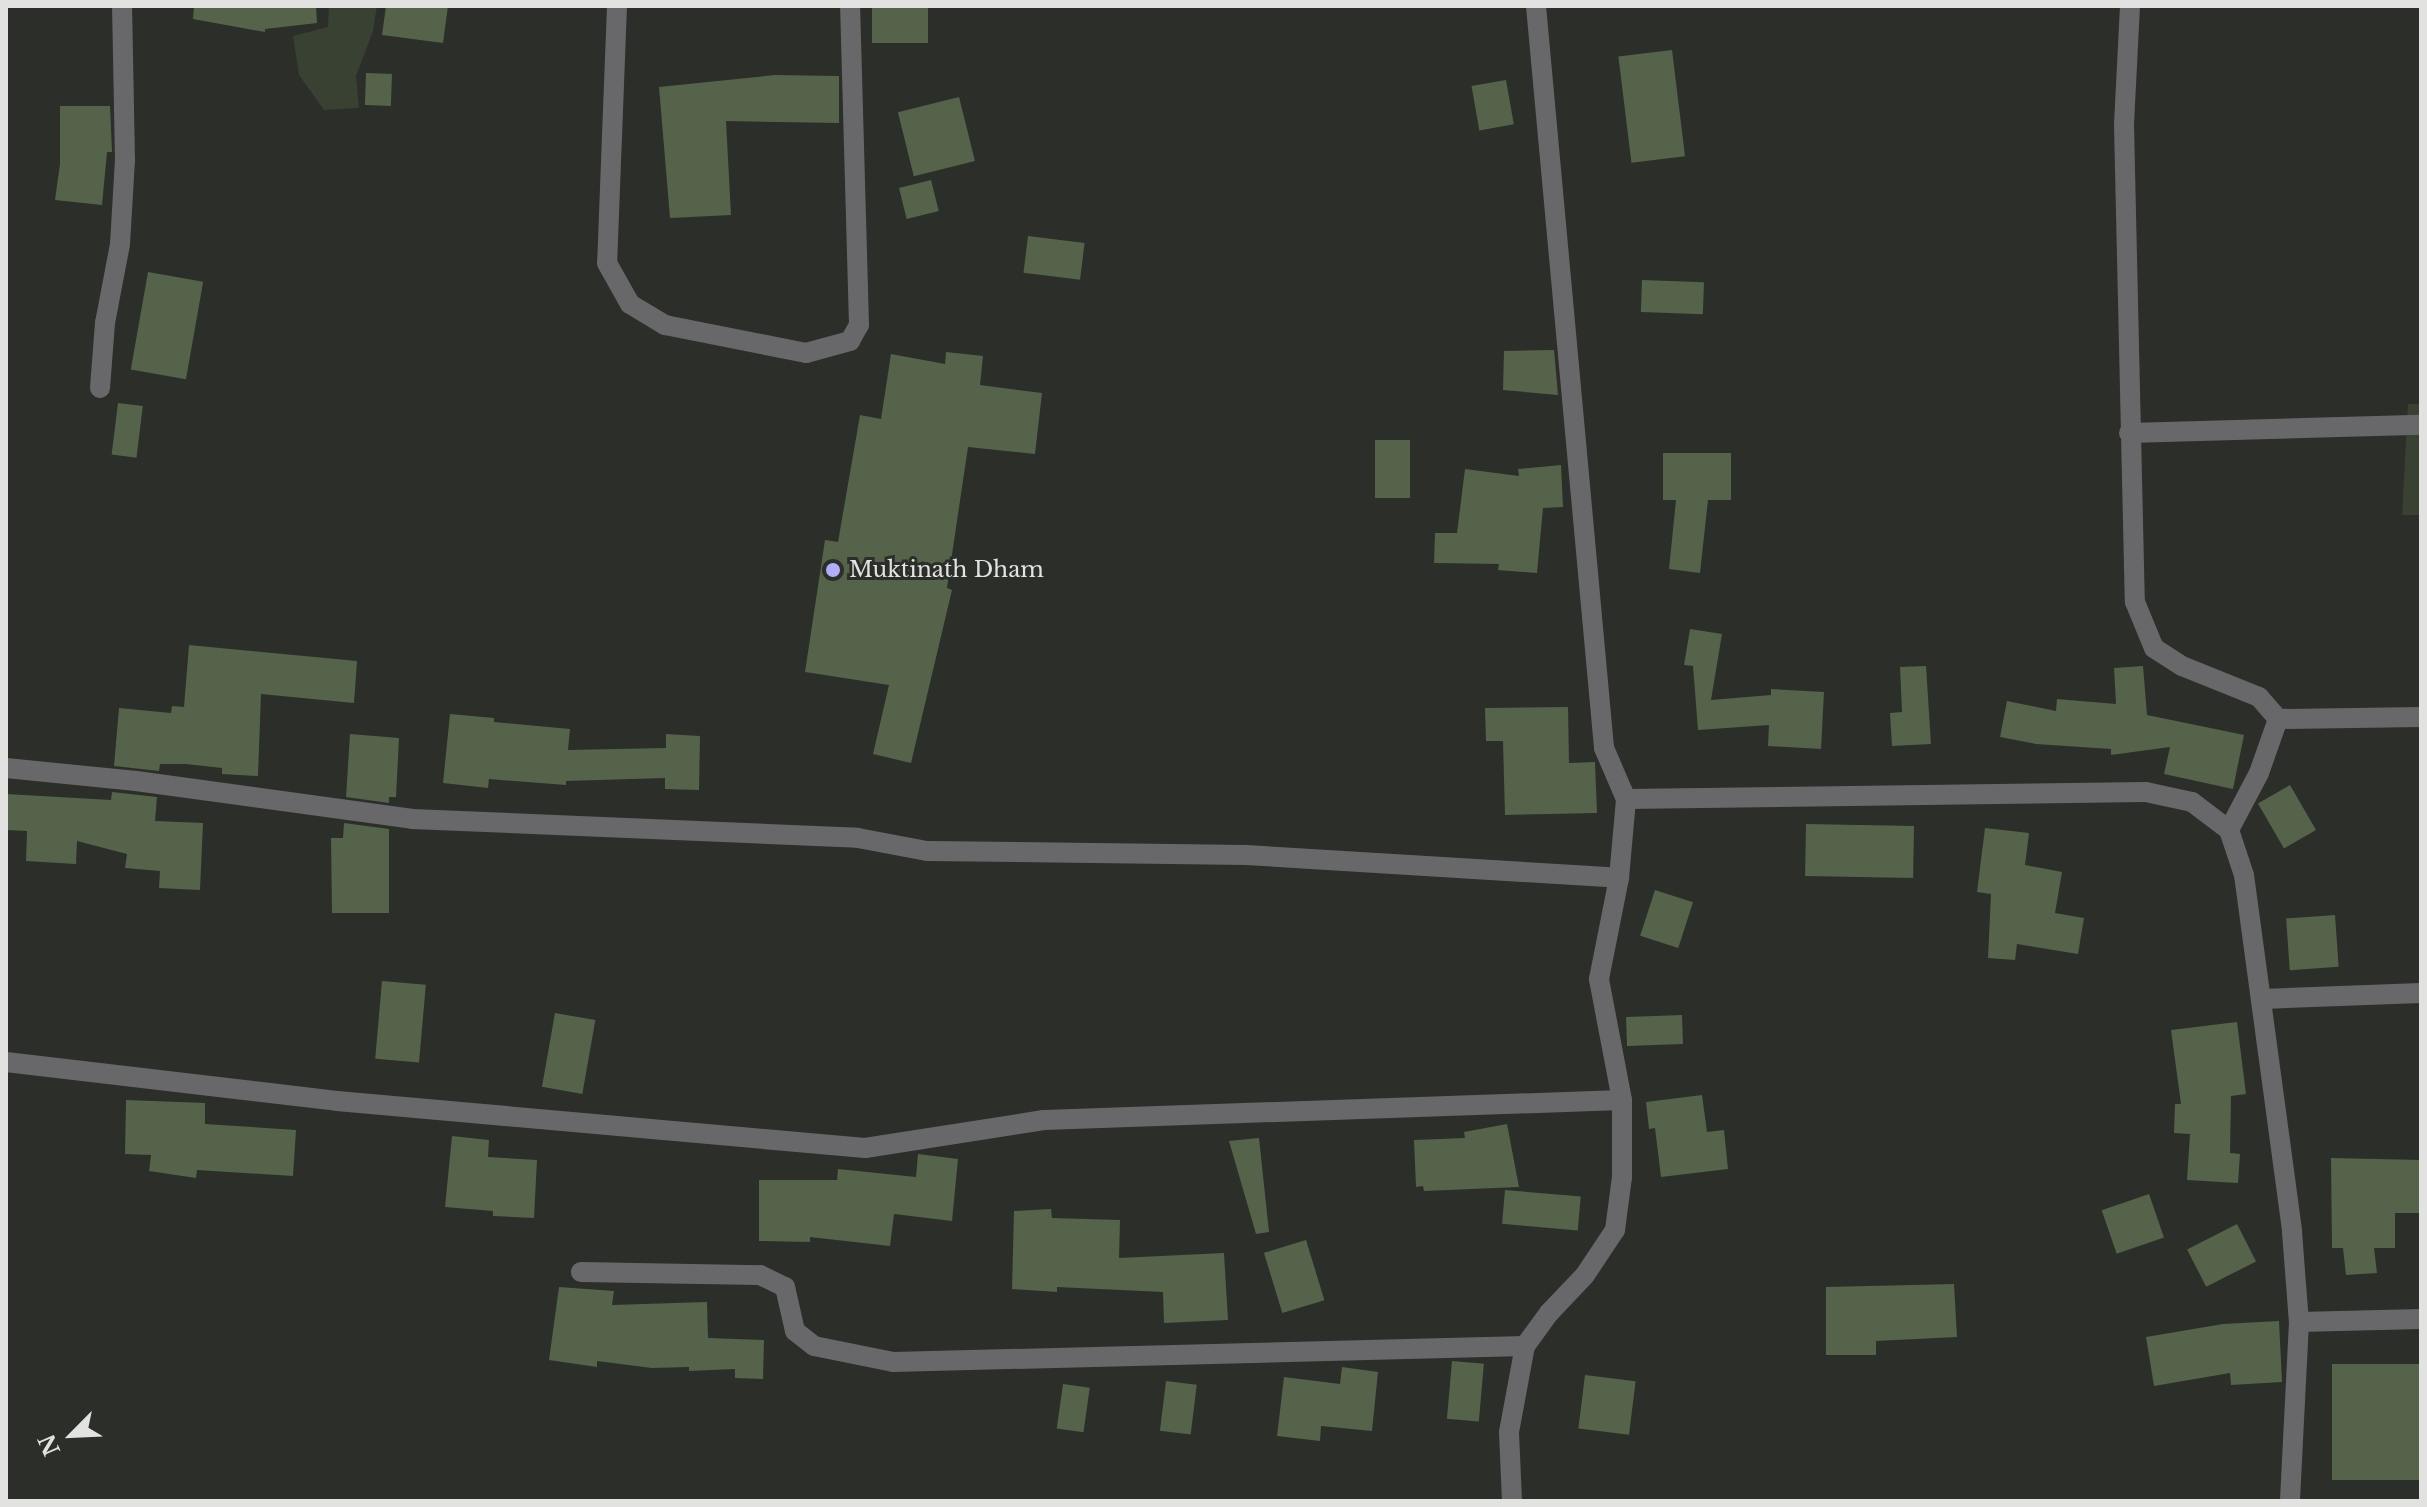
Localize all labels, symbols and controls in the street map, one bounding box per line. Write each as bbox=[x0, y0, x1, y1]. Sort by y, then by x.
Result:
place label: Muktinath Dham bbox=[849, 557, 1044, 583]
marker: Muktinath Dham bbox=[824, 561, 842, 579]
north arrow bbox=[32, 1395, 112, 1475]
text: N bbox=[33, 1430, 66, 1460]

